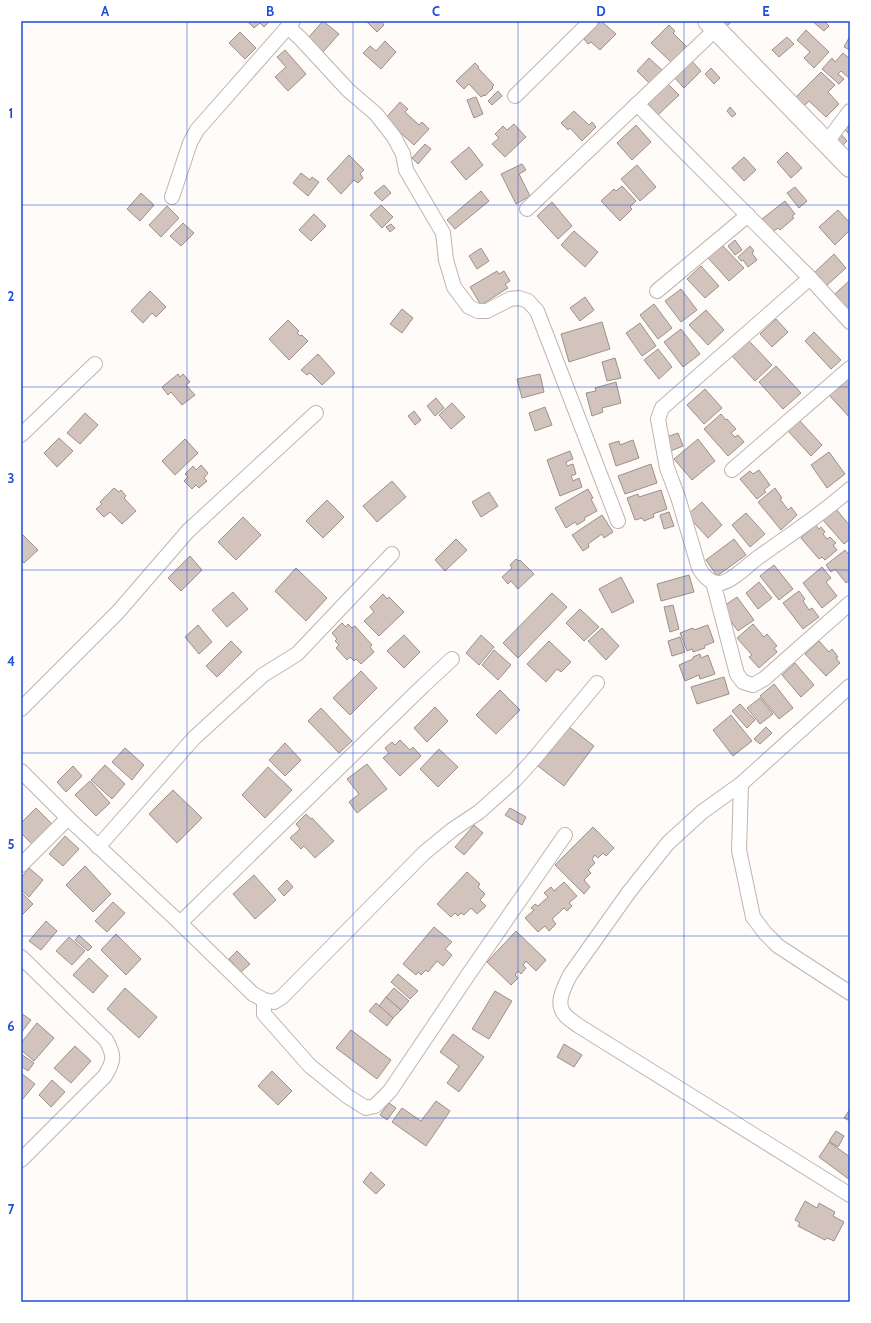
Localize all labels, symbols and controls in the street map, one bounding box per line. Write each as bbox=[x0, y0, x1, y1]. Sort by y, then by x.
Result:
text: A bbox=[101, 3, 110, 19]
text: B bbox=[266, 3, 274, 19]
text: C bbox=[432, 3, 440, 19]
text: D bbox=[596, 3, 606, 19]
text: E bbox=[762, 3, 770, 19]
text: 1 bbox=[9, 105, 13, 121]
text: 2 bbox=[8, 288, 15, 304]
text: 3 bbox=[7, 470, 15, 486]
text: 4 bbox=[7, 653, 15, 669]
text: 5 bbox=[8, 836, 15, 852]
text: 6 bbox=[7, 1018, 15, 1034]
text: 7 bbox=[8, 1201, 15, 1217]

